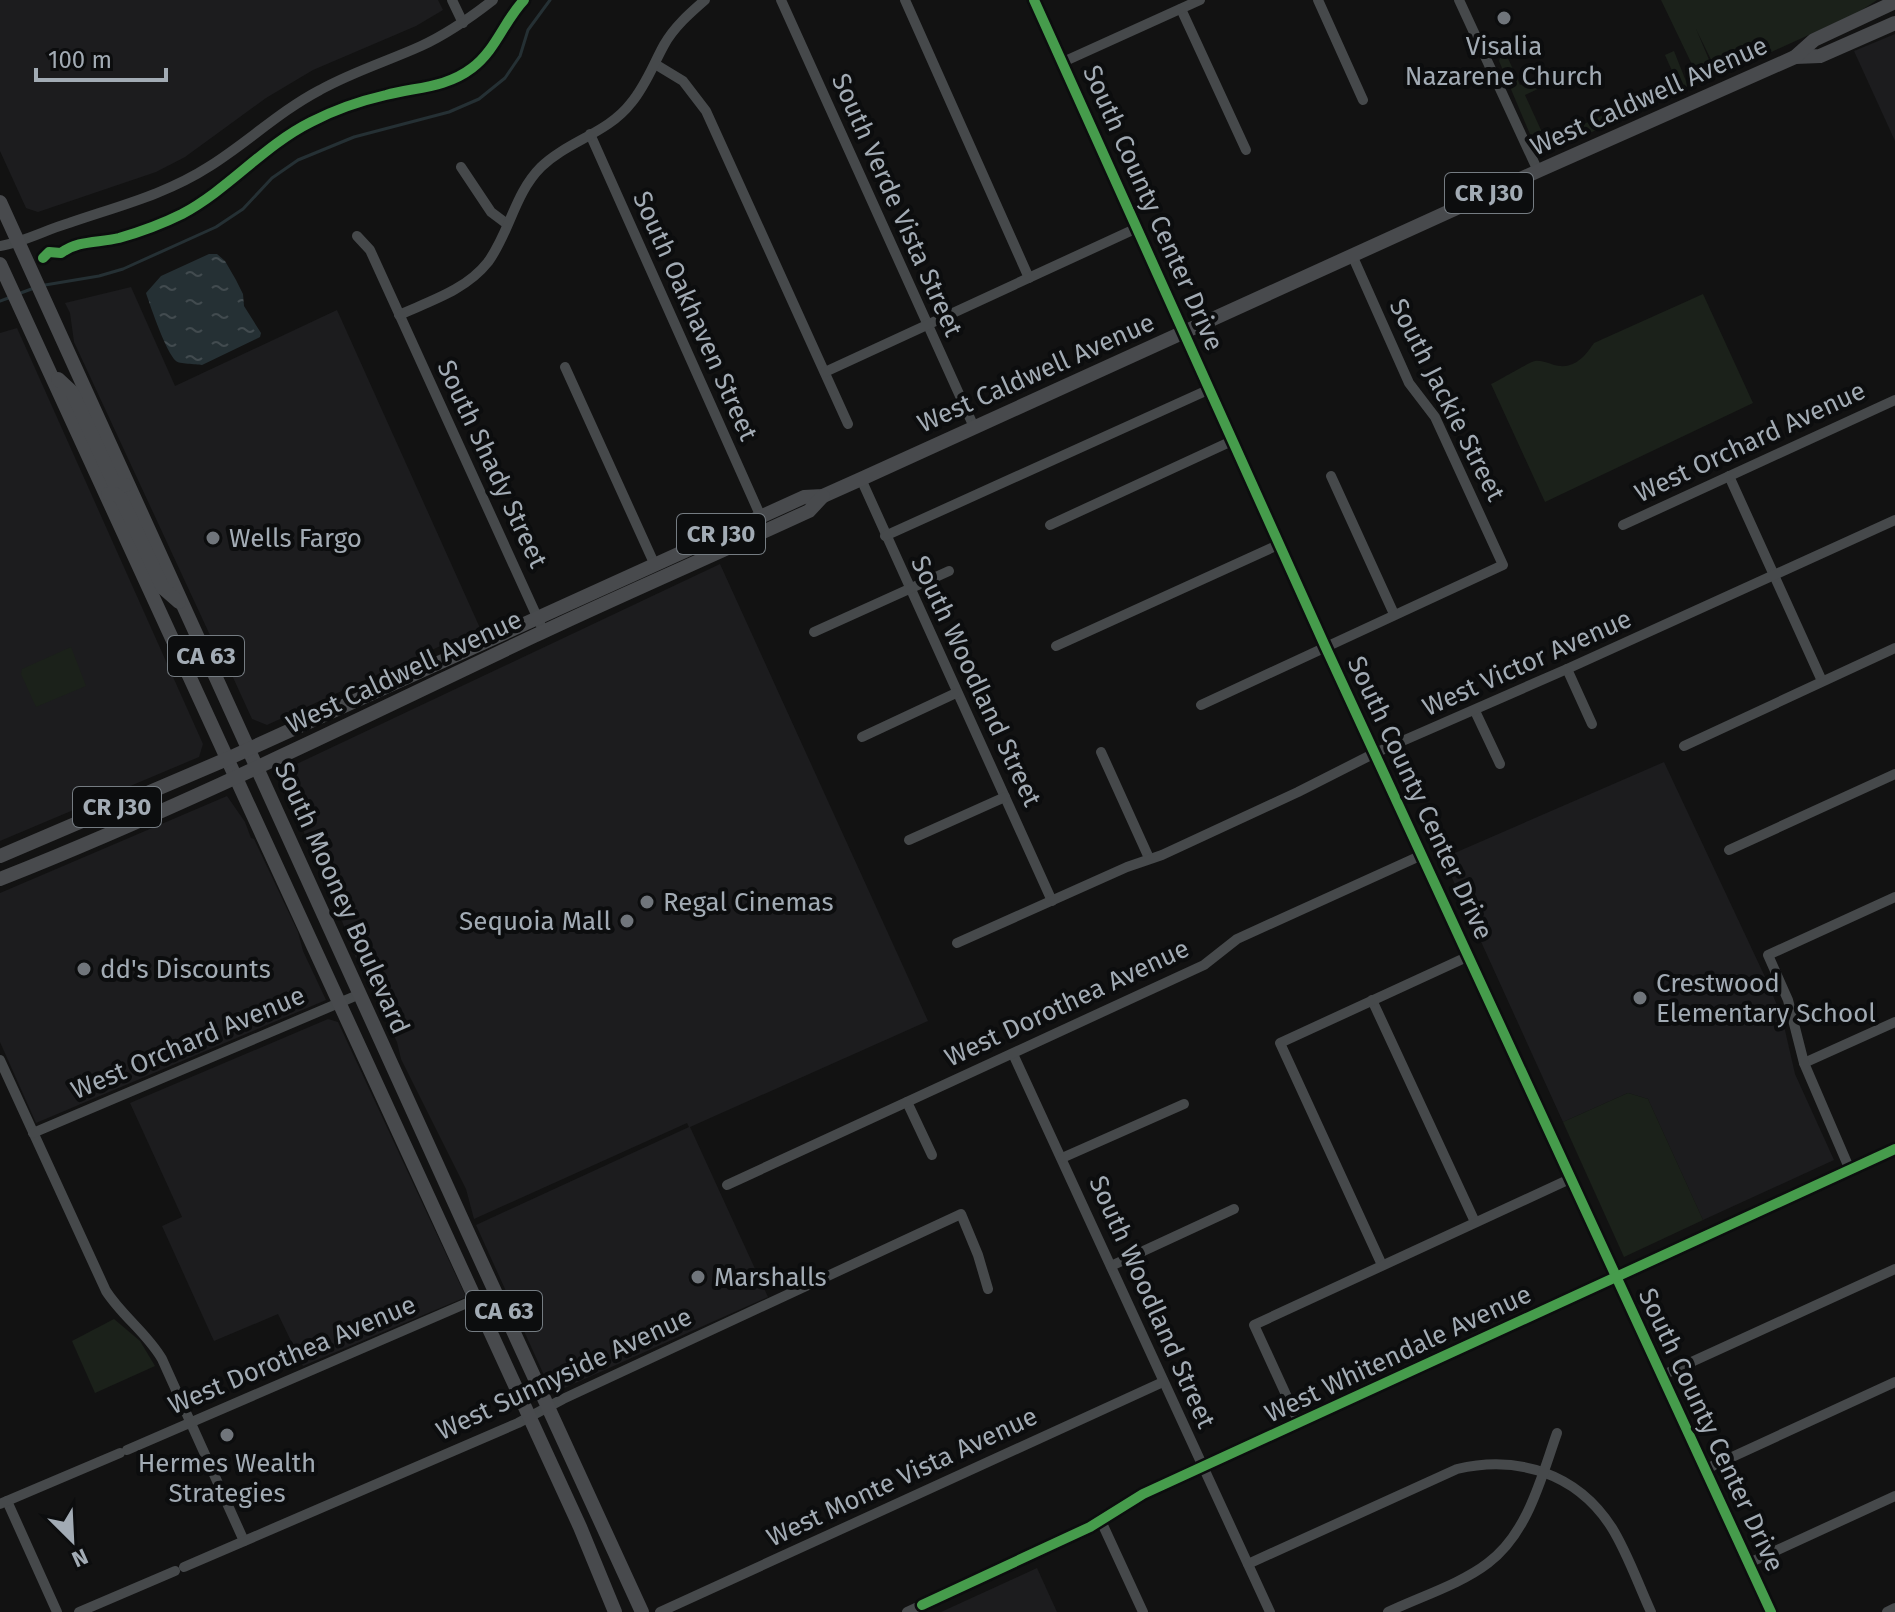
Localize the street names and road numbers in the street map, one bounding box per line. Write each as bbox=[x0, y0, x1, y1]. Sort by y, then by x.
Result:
street label: West Caldwell Avenue bbox=[1526, 30, 1772, 162]
street label: South County Center Drive bbox=[1076, 61, 1230, 355]
street label: South Verde Vista Street bbox=[825, 69, 969, 342]
road number: CR J30 bbox=[1445, 173, 1533, 213]
street label: South Oakhaven Street bbox=[626, 187, 764, 446]
street label: South Jackie Street bbox=[1383, 294, 1512, 507]
street label: West Caldwell Avenue bbox=[913, 307, 1159, 439]
street label: South Shady Street bbox=[430, 355, 554, 573]
street label: West Orchard Avenue bbox=[1630, 375, 1870, 509]
road number: CR J30 bbox=[677, 514, 765, 554]
street label: South Woodland Street bbox=[904, 551, 1048, 812]
street label: West Victor Avenue bbox=[1418, 603, 1636, 723]
street label: West Caldwell Avenue bbox=[281, 604, 527, 740]
road number: CA 63 bbox=[168, 636, 244, 676]
street label: South County Center Drive bbox=[1341, 651, 1499, 945]
street label: South Mooney Boulevard bbox=[268, 757, 416, 1039]
road number: CR J30 bbox=[73, 787, 161, 827]
street label: West Dorothea Avenue bbox=[940, 933, 1194, 1073]
street label: West Orchard Avenue bbox=[66, 980, 310, 1106]
street label: South Woodland Street bbox=[1082, 1171, 1222, 1434]
street label: West Whitendale Avenue bbox=[1260, 1279, 1536, 1429]
street label: South County Center Drive bbox=[1632, 1283, 1790, 1577]
street label: West Dorothea Avenue bbox=[163, 1289, 421, 1421]
road number: CA 63 bbox=[466, 1291, 542, 1331]
street label: West Sunnyside Avenue bbox=[431, 1301, 697, 1447]
street label: West Monte Vista Avenue bbox=[762, 1401, 1042, 1553]

